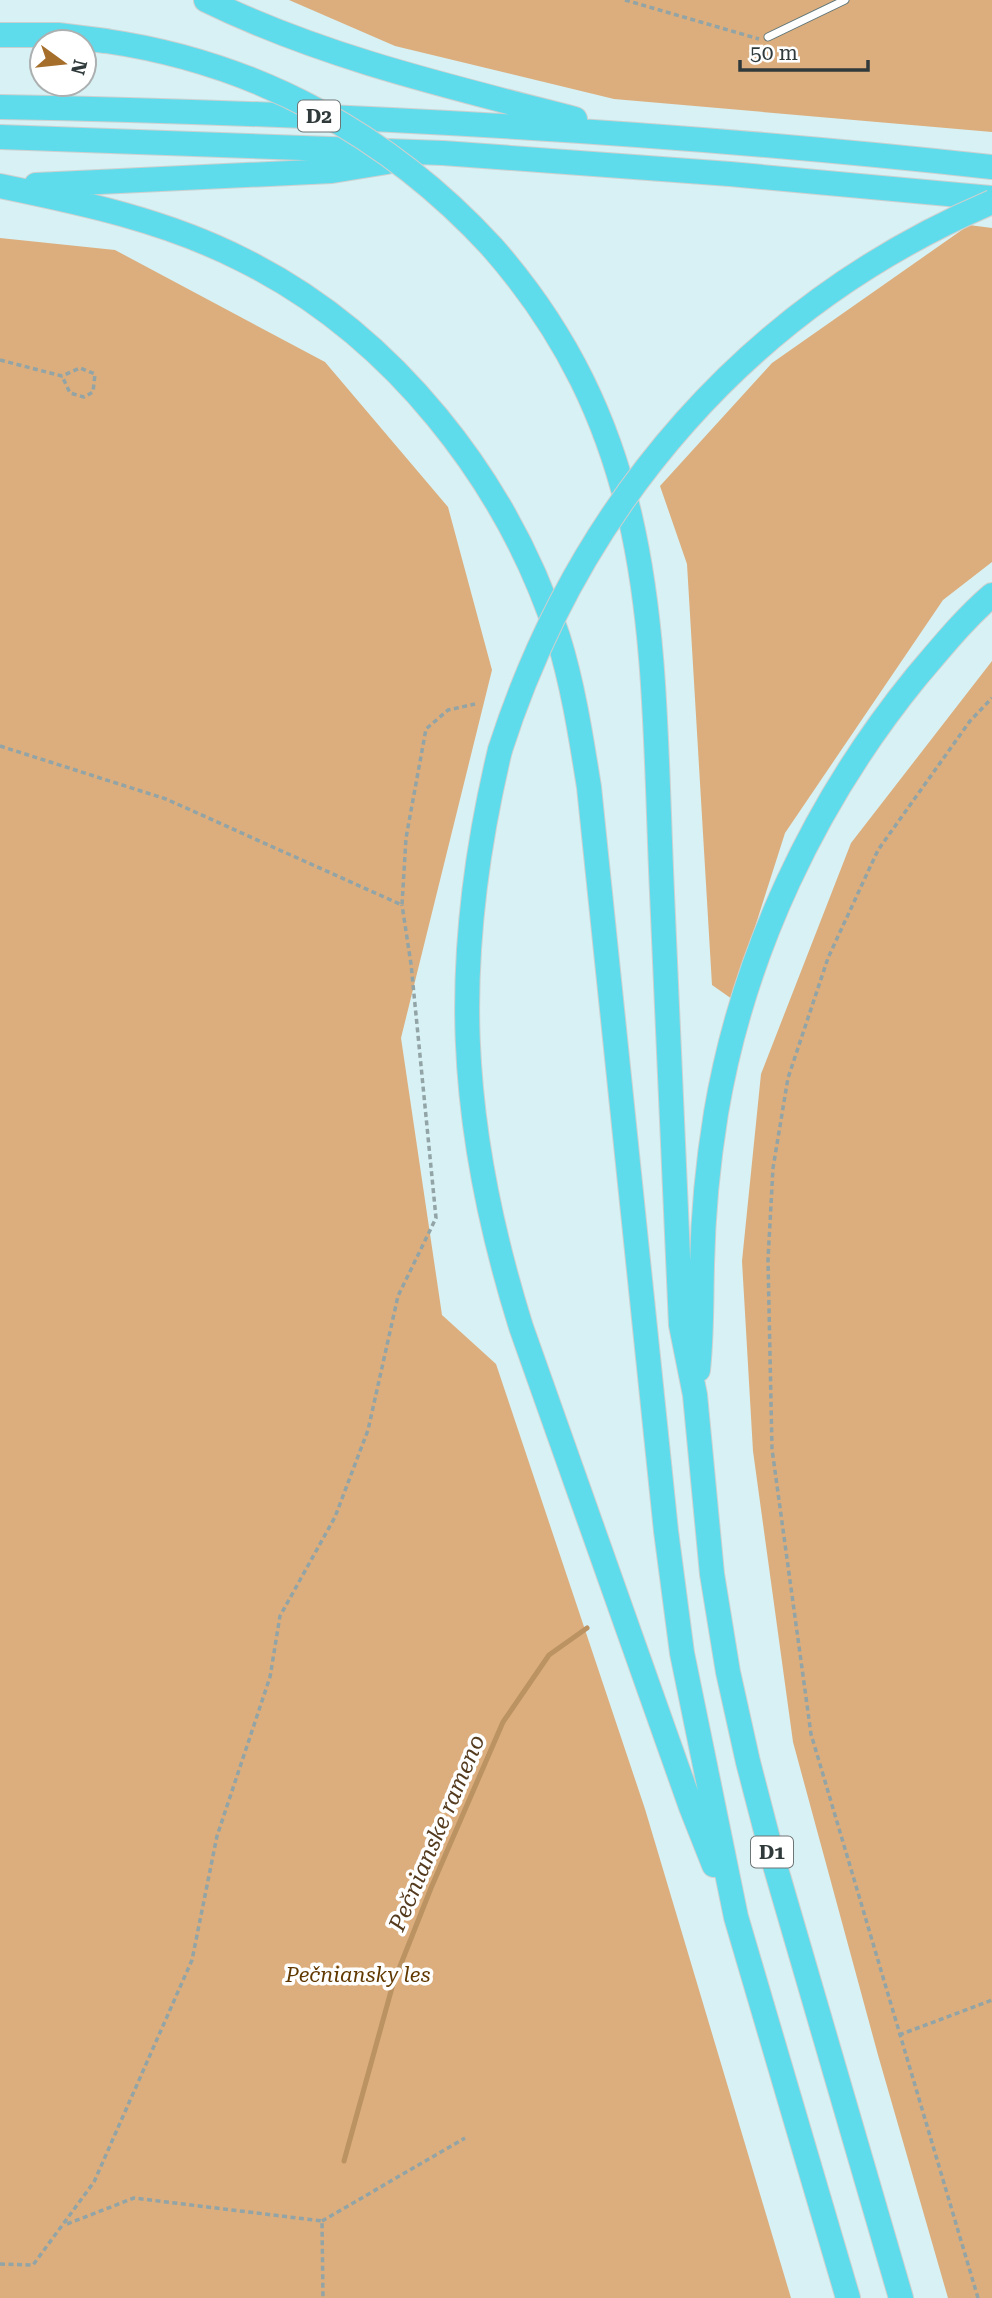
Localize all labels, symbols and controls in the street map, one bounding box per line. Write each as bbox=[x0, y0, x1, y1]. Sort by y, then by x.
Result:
north arrow bbox=[28, 28, 98, 98]
scale bar bbox=[740, 28, 868, 72]
text: 50 m bbox=[750, 41, 798, 65]
text: N bbox=[66, 57, 92, 78]
road number: D2 bbox=[298, 100, 340, 132]
water label: Pečnianske rameno bbox=[383, 1731, 491, 1936]
road number: D1 bbox=[751, 1836, 793, 1868]
park label: Pečniansky les bbox=[285, 1963, 431, 1987]

